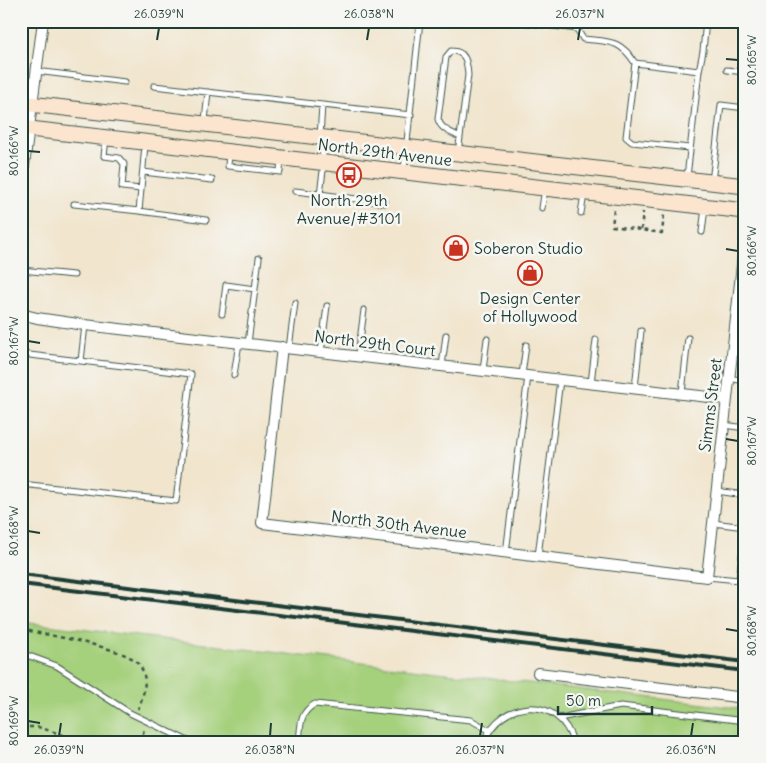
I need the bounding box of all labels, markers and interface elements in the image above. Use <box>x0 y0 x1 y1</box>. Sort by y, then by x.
text: 26.039°N <box>134 6 184 21</box>
text: 26.038°N <box>344 6 394 21</box>
text: 26.037°N <box>556 6 604 21</box>
text: 80.165°W <box>744 35 759 85</box>
text: 80.166°W <box>6 126 21 176</box>
street label: North 29th Avenue <box>317 134 453 170</box>
bus stop icon: North 29th Avenue/#3101 <box>336 162 362 188</box>
place label: North 29th Avenue/#3101 <box>297 190 401 228</box>
text: 80.166°W <box>744 226 759 276</box>
shop icon: Soberon Studio <box>443 235 469 261</box>
place label: Soberon Studio <box>474 238 583 258</box>
shop icon: Design Center of Hollywood <box>517 260 543 286</box>
place label: Design Center of Hollywood <box>479 288 581 326</box>
text: 80.167°W <box>6 316 21 366</box>
street label: North 29th Court <box>313 326 437 360</box>
street label: Simms Street <box>694 356 726 453</box>
text: 80.167°W <box>744 416 759 466</box>
text: 80.168°W <box>6 506 21 556</box>
street label: North 30th Avenue <box>330 506 468 542</box>
text: 80.168°W <box>744 606 759 656</box>
scale bar <box>558 683 652 715</box>
text: 50 m <box>566 691 601 710</box>
text: 80.169°W <box>6 696 21 746</box>
text: 26.039°N <box>34 742 84 757</box>
text: 26.038°N <box>245 742 295 757</box>
text: 26.037°N <box>456 742 504 757</box>
text: 26.036°N <box>666 742 716 757</box>

